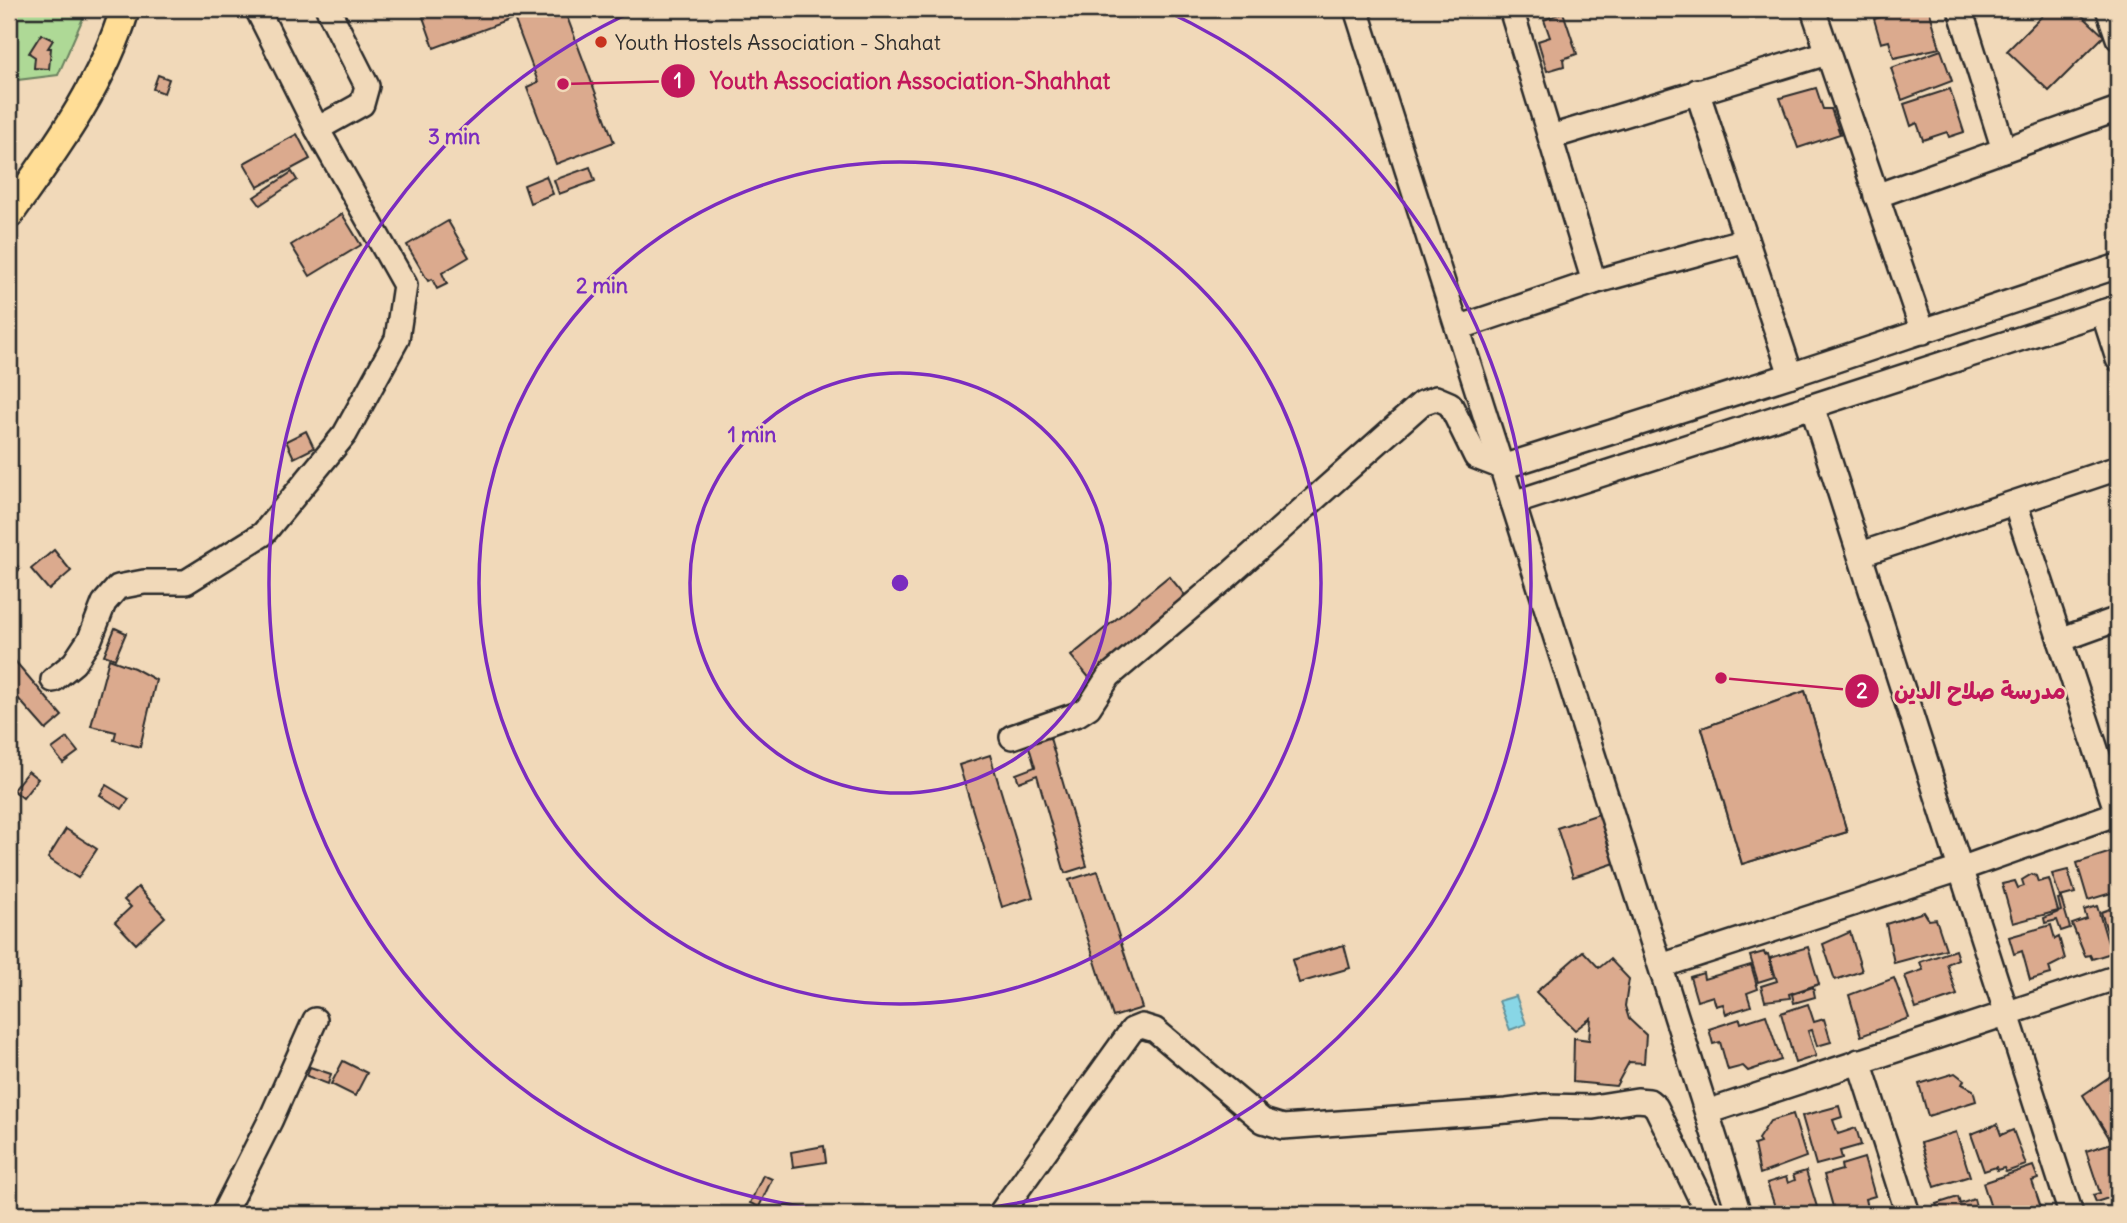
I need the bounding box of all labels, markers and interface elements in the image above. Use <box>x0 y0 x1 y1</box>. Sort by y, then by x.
place label: Youth Hostels Association - Shahat <box>615 29 941 56</box>
marker: Youth Hostels Association - Shahat <box>593 34 609 50</box>
callout: Youth Association Association-Shahhat <box>661 59 1124 103</box>
text: Youth Association Association-Shahhat <box>709 66 1111 95</box>
text: 1 <box>674 67 682 94</box>
text: 3 min <box>428 123 480 150</box>
text: 2 min <box>576 272 628 299</box>
text: 1 min <box>728 421 776 448</box>
centre of rings <box>888 571 912 595</box>
callout: مدرسة صلاح الدين <box>1845 669 2080 713</box>
text: مدرسة صلاح الدين <box>1894 676 2066 706</box>
text: 2 <box>1856 677 1868 704</box>

